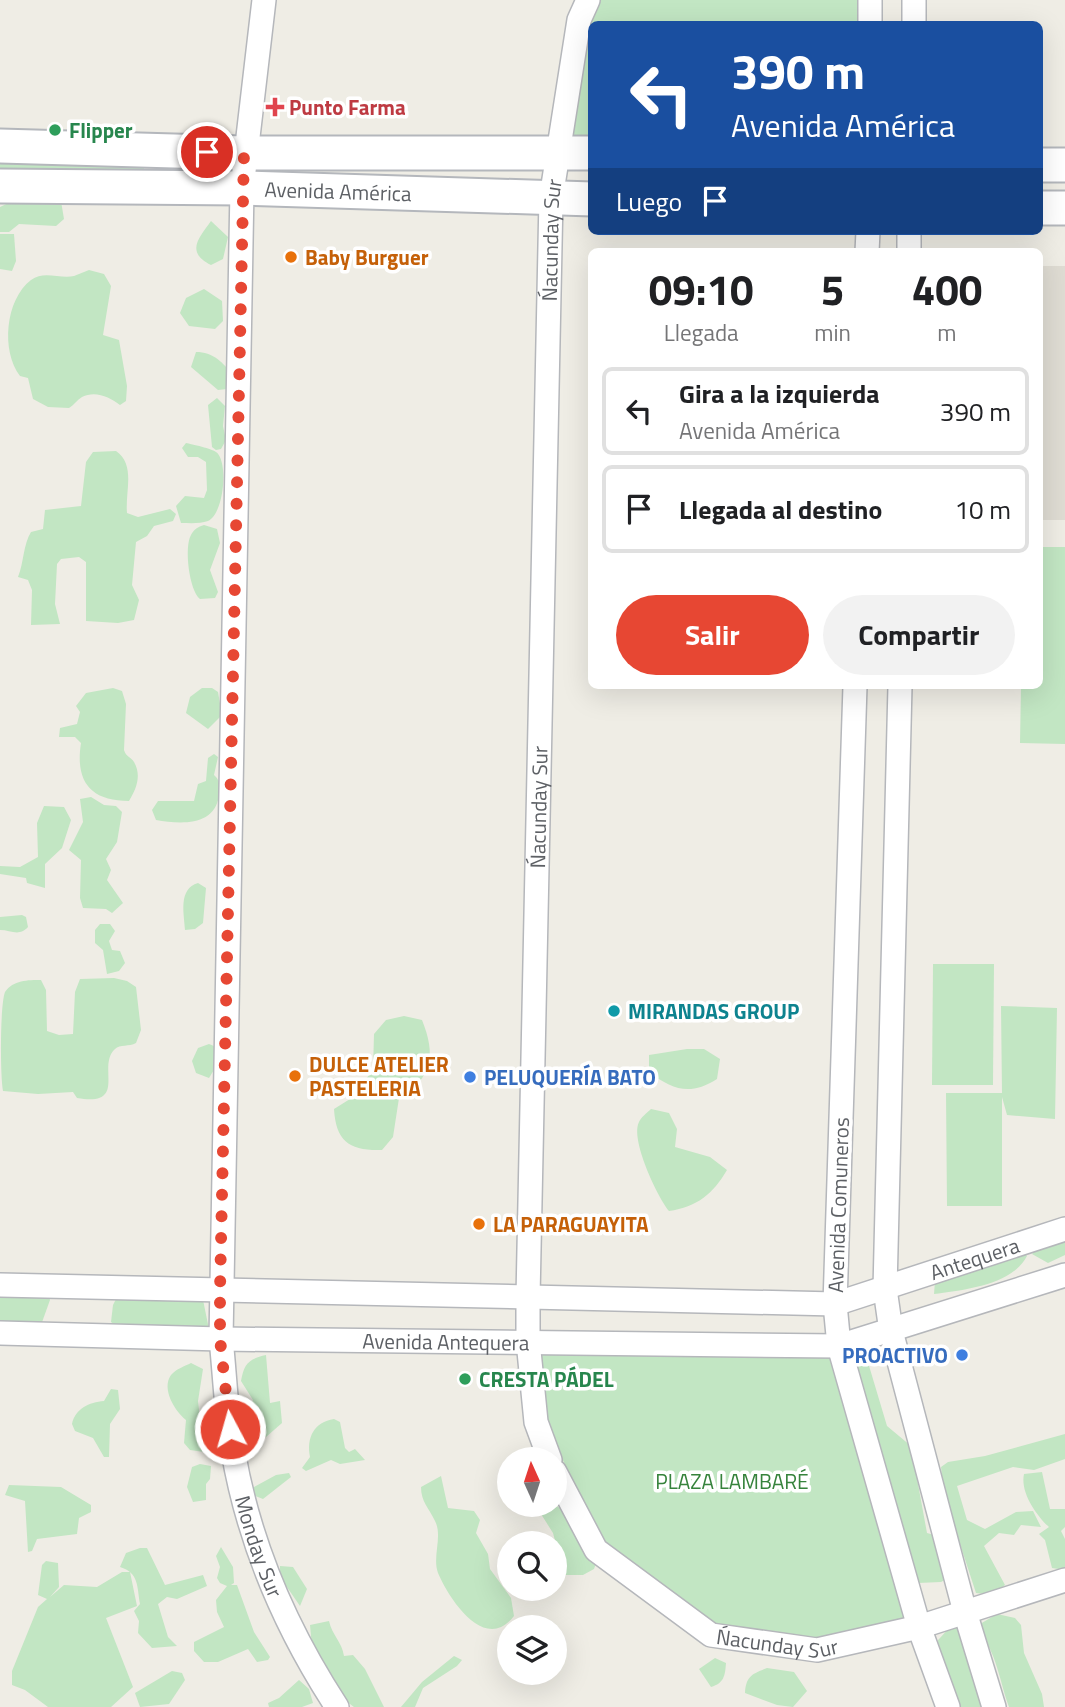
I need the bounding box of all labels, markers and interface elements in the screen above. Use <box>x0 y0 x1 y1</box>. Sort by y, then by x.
text: 390 m <box>731 33 865 108</box>
icon: left <box>616 49 707 140</box>
place label: Punto Farma <box>289 91 406 123</box>
marker: Punto Farma <box>267 99 283 115</box>
text: Avenida América <box>731 101 955 149</box>
place label: Flipper <box>69 114 133 146</box>
marker: Flipper <box>47 122 63 138</box>
pin <box>177 122 237 182</box>
icon: arrive <box>188 133 226 171</box>
street label: Avenida América <box>264 173 412 209</box>
street label: Ńacunday Sur <box>533 177 570 302</box>
text: Luego <box>616 182 682 221</box>
icon: arrive <box>696 182 734 220</box>
place label: Baby Burguer <box>305 241 429 273</box>
marker: Baby Burguer <box>283 249 299 265</box>
text: 09:10 <box>649 257 754 321</box>
text: 5 <box>821 257 844 321</box>
text: 400 <box>912 257 982 321</box>
text: Llegada <box>664 315 739 350</box>
text: min <box>814 315 851 350</box>
text: m <box>937 315 957 350</box>
text: Gira a la izquierda <box>679 374 880 413</box>
icon: left <box>620 392 658 430</box>
text: 390 m <box>940 392 1011 431</box>
text: Avenida América <box>679 413 840 448</box>
icon: arrive <box>620 490 658 528</box>
text: Llegada al destino <box>679 490 882 529</box>
text: 10 m <box>954 490 1011 529</box>
button: Salir <box>616 595 809 675</box>
button: Compartir <box>823 595 1015 675</box>
street label: Ńacunday Sur <box>521 745 556 869</box>
place label: MIRANDAS GROUP <box>628 995 799 1027</box>
marker: MIRANDAS GROUP <box>606 1003 622 1019</box>
place label: DULCE ATELIER PASTELERIA <box>309 1048 449 1104</box>
place label: PELUQUERÍA BATO <box>484 1061 656 1093</box>
marker: DULCE ATELIER PASTELERIA <box>287 1068 303 1084</box>
marker: PELUQUERÍA BATO <box>462 1069 478 1085</box>
street label: Avenida Comuneros <box>819 1117 857 1293</box>
place label: LA PARAGUAYITA <box>493 1208 649 1240</box>
marker: LA PARAGUAYITA <box>471 1216 487 1232</box>
street label: Antequera <box>926 1229 1024 1288</box>
street label: Avenida Antequera <box>362 1325 530 1358</box>
place label: PROACTIVO <box>842 1339 948 1371</box>
marker: PROACTIVO <box>954 1347 970 1363</box>
place label: CRESTA PÁDEL <box>479 1363 614 1395</box>
marker: CRESTA PÁDEL <box>457 1371 473 1387</box>
position arrow <box>193 1392 267 1466</box>
north arrow <box>497 1447 567 1517</box>
map controls <box>497 1447 567 1685</box>
park label: PLAZA LAMBARÉ <box>655 1465 809 1497</box>
street label: Monday Sur <box>227 1492 291 1602</box>
button: search <box>497 1531 567 1601</box>
button: layers <box>497 1615 567 1685</box>
street label: Ńacunday Sur <box>714 1620 841 1666</box>

